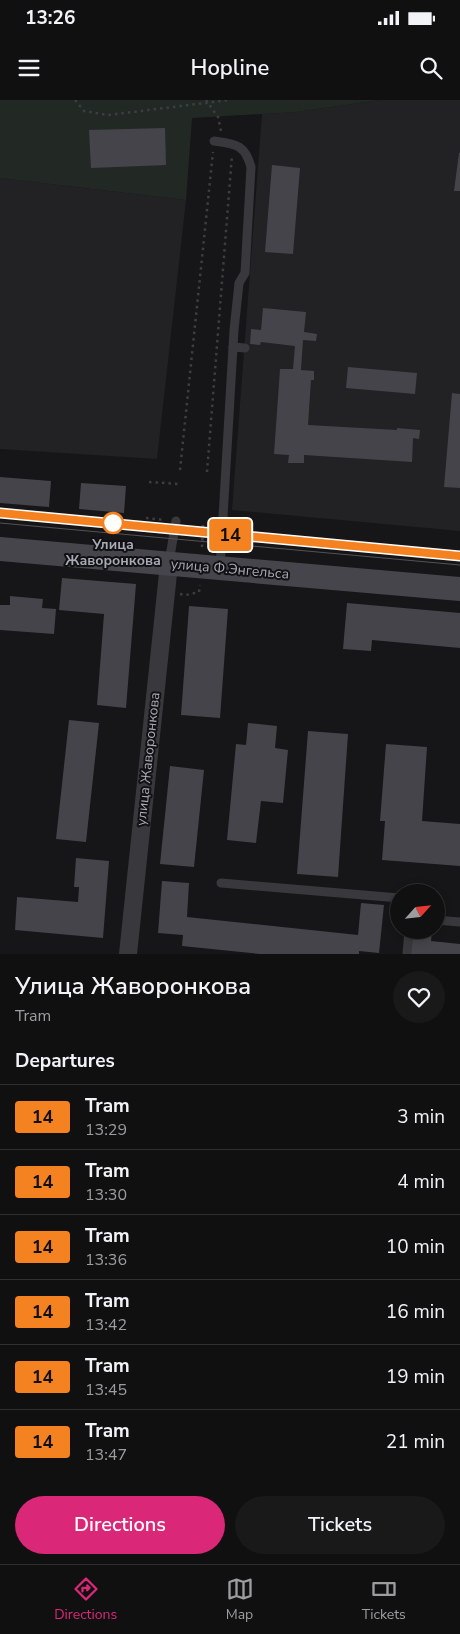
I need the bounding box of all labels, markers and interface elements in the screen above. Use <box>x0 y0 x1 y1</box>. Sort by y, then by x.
text: 13:26 <box>25 5 75 31</box>
text: Hopline <box>191 53 269 83</box>
icon: menu <box>15 54 43 82</box>
icon: search <box>417 54 445 82</box>
marker: Улица Жаворонкова <box>102 512 124 534</box>
line badge: 14 <box>208 519 252 551</box>
text: 14 <box>219 523 241 547</box>
place label: Улица Жаворонкова <box>65 535 161 570</box>
street label: улица Ф.Энгельса <box>170 554 290 584</box>
street label: улица Жаворонкова <box>132 691 164 827</box>
north arrow <box>390 884 445 939</box>
map controls <box>390 884 445 939</box>
text: Улица Жаворонкова <box>15 970 251 1002</box>
button: heart <box>393 971 445 1023</box>
text: Tram <box>15 1005 51 1027</box>
text: Departures <box>15 1048 115 1074</box>
text: Tram <box>85 1093 130 1119</box>
text: 3 min <box>397 1104 445 1130</box>
text: 14 <box>32 1105 53 1129</box>
text: 13:29 <box>85 1119 127 1141</box>
text: Tram <box>85 1158 130 1184</box>
text: 4 min <box>397 1169 445 1195</box>
text: 14 <box>32 1170 53 1194</box>
text: 13:30 <box>85 1184 127 1206</box>
text: Tram <box>85 1223 130 1249</box>
text: 10 min <box>386 1234 445 1260</box>
text: 14 <box>32 1235 53 1259</box>
text: 13:36 <box>85 1249 127 1271</box>
text: Tram <box>85 1288 130 1314</box>
text: 16 min <box>386 1299 445 1325</box>
text: 14 <box>32 1300 53 1324</box>
text: 13:42 <box>85 1314 127 1336</box>
text: Tram <box>85 1353 130 1379</box>
text: 19 min <box>386 1364 445 1390</box>
text: 14 <box>32 1365 53 1389</box>
text: 13:45 <box>85 1379 127 1401</box>
text: Tram <box>85 1418 130 1444</box>
text: 21 min <box>386 1429 445 1455</box>
text: 14 <box>32 1430 53 1454</box>
text: 13:47 <box>85 1444 127 1466</box>
button: Directions <box>15 1496 225 1554</box>
button: Tickets <box>235 1496 445 1554</box>
tab: Directions <box>54 1575 117 1624</box>
tab: Map <box>226 1575 254 1624</box>
tab: Tickets <box>362 1575 406 1624</box>

